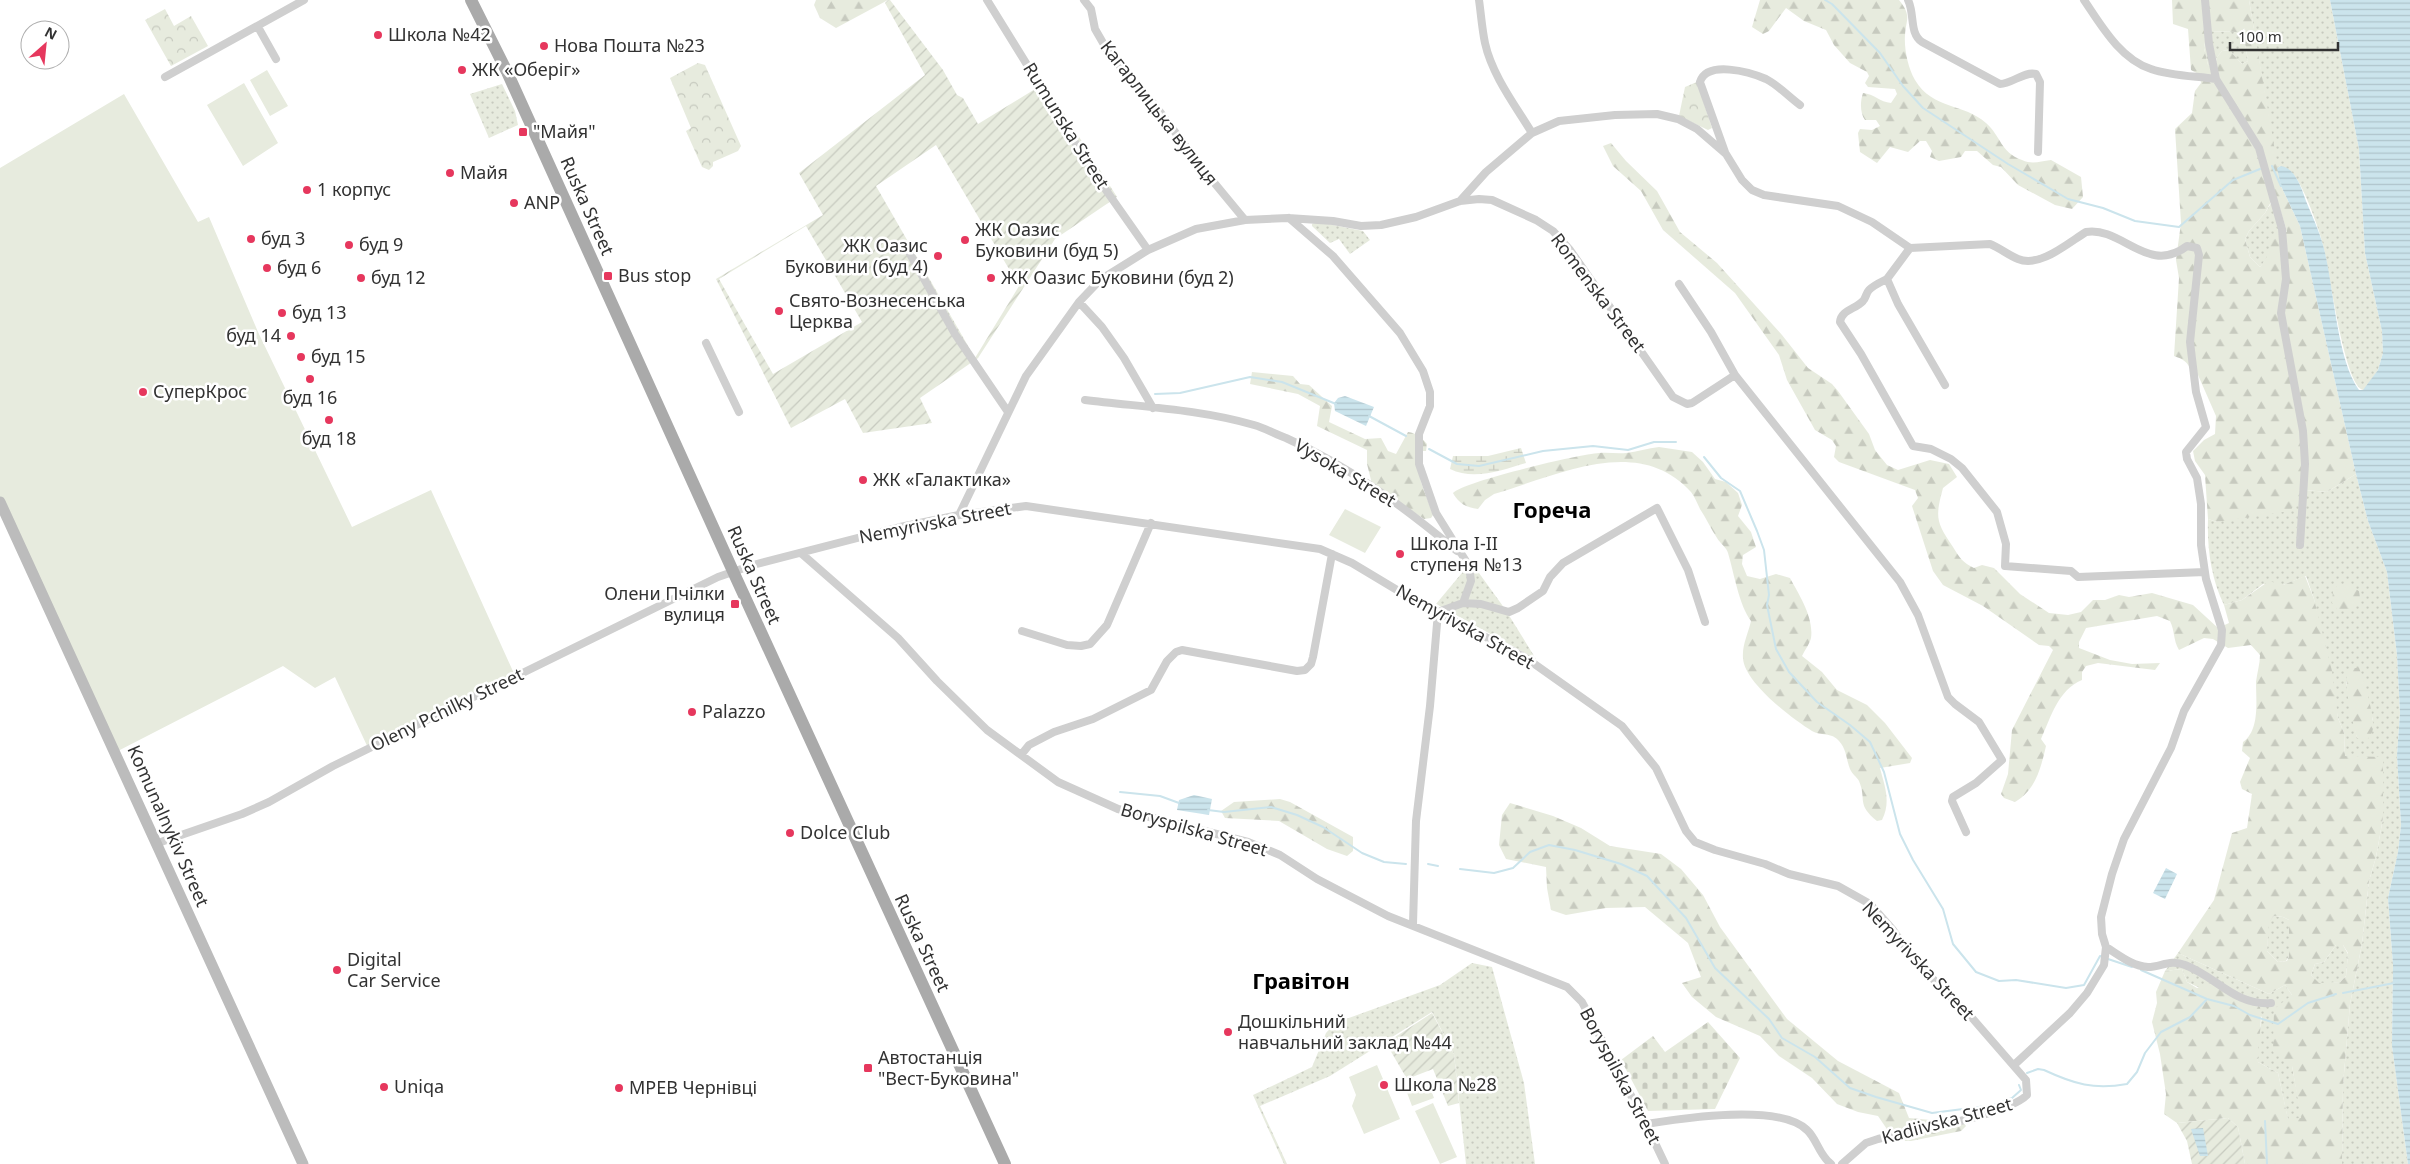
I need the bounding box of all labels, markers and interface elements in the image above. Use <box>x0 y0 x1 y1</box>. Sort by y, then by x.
north arrow <box>20 20 70 70</box>
scale bar <box>2230 20 2338 52</box>
text: N <box>42 22 61 44</box>
place label: Школа №42 <box>388 22 491 46</box>
text: 100 m <box>2238 26 2282 46</box>
marker: Школа №42 <box>372 29 384 41</box>
place label: Нова Пошта №23 <box>554 33 705 57</box>
street label: Кагарлицька вулиця <box>1096 35 1224 190</box>
marker: Нова Пошта №23 <box>538 40 550 52</box>
place label: ЖК «Оберіг» <box>472 57 580 81</box>
street label: Rumunska Street <box>1018 58 1116 194</box>
marker: ЖК «Оберіг» <box>456 64 468 76</box>
place label: "Майя" <box>533 119 596 143</box>
marker: "Майя" <box>517 126 529 138</box>
street label: Ruska Street <box>555 152 621 259</box>
place label: Майя <box>460 160 508 184</box>
marker: Майя <box>444 167 456 179</box>
place label: 1 корпус <box>317 177 391 201</box>
marker: 1 корпус <box>301 184 313 196</box>
place label: ANP <box>524 190 560 214</box>
marker: ANP <box>508 197 520 209</box>
place label: ЖК Оазис Буковини (буд 5) <box>975 217 1118 262</box>
place label: буд 3 <box>261 226 305 250</box>
street label: Romenska Street <box>1546 228 1652 357</box>
place label: буд 9 <box>359 232 403 256</box>
marker: буд 3 <box>245 233 257 245</box>
place label: ЖК Оазис Буковини (буд 4) <box>785 233 928 278</box>
marker: ЖК Оазис Буковини (буд 5) <box>959 234 971 246</box>
marker: буд 9 <box>343 239 355 251</box>
marker: ЖК Оазис Буковини (буд 4) <box>932 250 944 262</box>
place label: буд 6 <box>277 255 321 279</box>
marker: буд 6 <box>261 262 273 274</box>
place label: Bus stop <box>618 263 691 287</box>
place label: буд 12 <box>371 265 426 289</box>
place label: ЖК Оазис Буковини (буд 2) <box>1001 265 1234 289</box>
marker: Bus stop <box>602 270 614 282</box>
marker: буд 12 <box>355 272 367 284</box>
marker: ЖК Оазис Буковини (буд 2) <box>985 272 997 284</box>
place label: Свято-Вознесенська Церква <box>789 288 965 333</box>
place label: буд 13 <box>292 300 347 324</box>
marker: Свято-Вознесенська Церква <box>773 305 785 317</box>
marker: буд 13 <box>276 307 288 319</box>
place label: буд 14 <box>226 323 281 347</box>
marker: буд 14 <box>285 330 297 342</box>
place label: буд 15 <box>311 344 366 368</box>
marker: буд 15 <box>295 351 307 363</box>
marker: буд 16 <box>304 373 316 385</box>
place label: СуперКрос <box>153 379 247 403</box>
place label: буд 16 <box>283 385 337 409</box>
marker: СуперКрос <box>137 386 149 398</box>
marker: буд 18 <box>323 414 335 426</box>
place label: буд 18 <box>302 426 356 450</box>
street label: Vysoka Street <box>1290 432 1401 512</box>
place label: ЖК «Галактика» <box>873 467 1011 491</box>
marker: ЖК «Галактика» <box>857 474 869 486</box>
district label: Гореча <box>1513 494 1591 524</box>
street label: Nemyrivska Street <box>857 495 1013 549</box>
street label: Ruska Street <box>722 521 788 628</box>
place label: Школа I-II ступеня №13 <box>1410 531 1522 576</box>
marker: Школа I-II ступеня №13 <box>1394 548 1406 560</box>
street label: Nemyrivska Street <box>1392 578 1539 674</box>
place label: Олени Пчілки вулиця <box>604 581 725 626</box>
marker: Олени Пчілки вулиця <box>729 598 741 610</box>
street label: Oleny Pchilky Street <box>366 661 528 757</box>
place label: Palazzo <box>702 699 766 723</box>
marker: Palazzo <box>686 706 698 718</box>
street label: Komunalnykiv Street <box>122 741 216 911</box>
street label: Boryspilska Street <box>1118 797 1271 862</box>
place label: Dolce Club <box>800 820 890 844</box>
marker: Dolce Club <box>784 827 796 839</box>
street label: Ruska Street <box>890 890 956 996</box>
street label: Nemyrivska Street <box>1857 896 1980 1025</box>
place label: Digital Car Service <box>347 947 441 992</box>
marker: Digital Car Service <box>331 964 343 976</box>
district label: Гравітон <box>1252 965 1350 995</box>
street label: Boryspilska Street <box>1575 1003 1667 1148</box>
place label: Дошкільний навчальний заклад №44 <box>1238 1009 1452 1054</box>
marker: Дошкільний навчальний заклад №44 <box>1222 1026 1234 1038</box>
place label: Автостанція "Вест-Буковина" <box>878 1045 1019 1090</box>
marker: Автостанція "Вест-Буковина" <box>862 1062 874 1074</box>
place label: Школа №28 <box>1394 1072 1497 1096</box>
place label: Uniqa <box>394 1074 444 1098</box>
place label: МРЕВ Чернівці <box>629 1075 757 1099</box>
marker: Школа №28 <box>1378 1079 1390 1091</box>
marker: Uniqa <box>378 1081 390 1093</box>
marker: МРЕВ Чернівці <box>613 1082 625 1094</box>
street label: Kadiivska Street <box>1879 1091 2015 1149</box>

